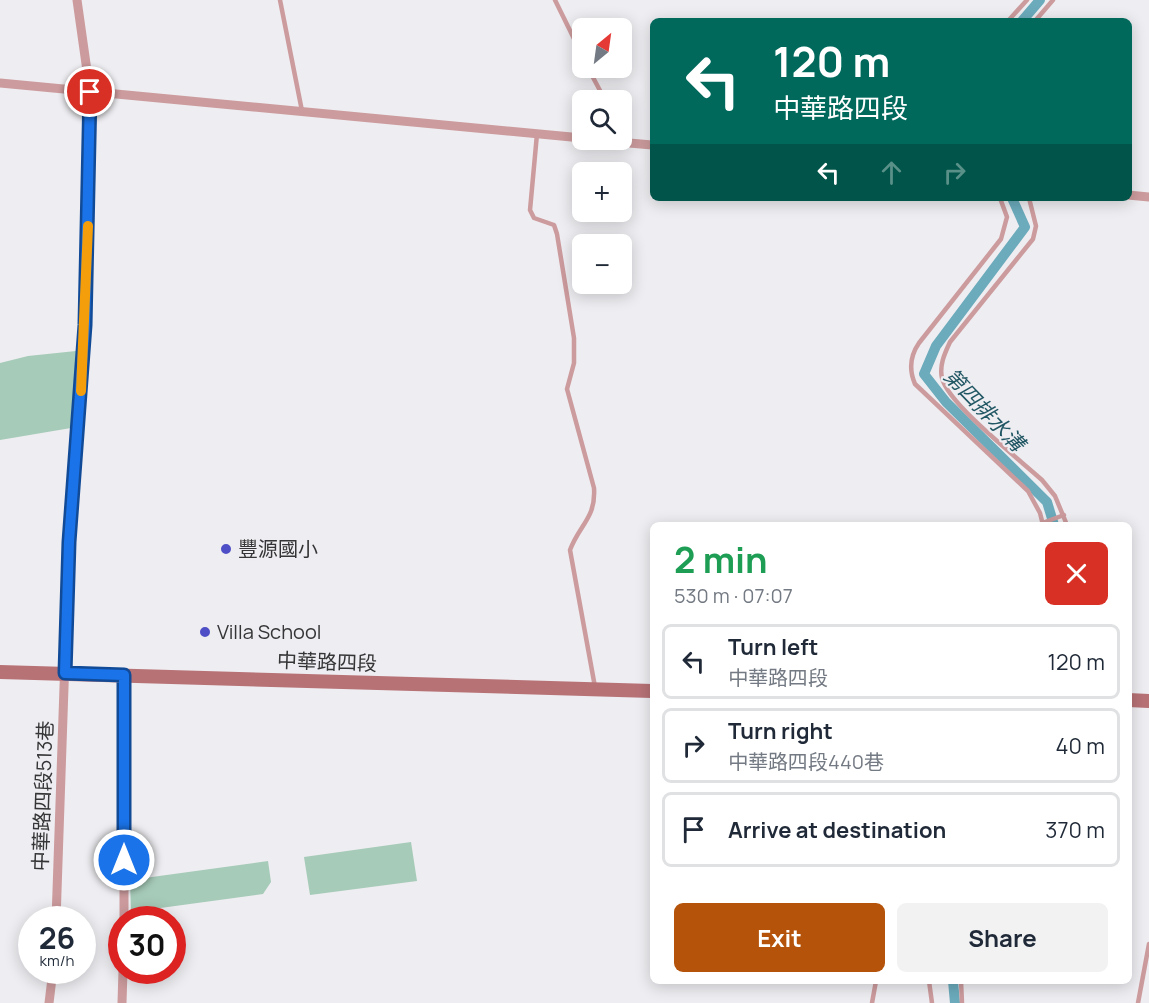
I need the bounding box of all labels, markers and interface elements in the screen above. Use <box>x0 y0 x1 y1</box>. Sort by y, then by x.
north arrow <box>572 18 632 78</box>
map controls <box>572 18 632 294</box>
text: 120 m <box>773 32 890 90</box>
icon: left <box>674 42 752 120</box>
pin <box>64 66 115 117</box>
icon: arrive <box>73 75 106 108</box>
text: 中華路四段 <box>773 89 908 126</box>
button: search <box>572 90 632 150</box>
icon: left <box>812 156 845 189</box>
icon: ahead <box>875 156 908 189</box>
icon: right <box>938 156 971 189</box>
button: + <box>572 162 632 222</box>
button: − <box>572 234 632 294</box>
water label: 第四排水溝 <box>938 362 1033 459</box>
place label: 豐源國小 <box>238 535 318 562</box>
text: 2 min <box>674 535 768 584</box>
marker: 豐源國小 <box>219 542 233 556</box>
button: close <box>1045 542 1108 605</box>
text: 530 m · 07:07 <box>674 582 793 609</box>
place label: Villa School <box>217 618 321 645</box>
marker: Villa School <box>198 625 212 639</box>
text: Turn left <box>728 632 818 662</box>
icon: left <box>677 645 710 678</box>
street label: 中華路四段 <box>277 646 377 677</box>
text: 120 m <box>1047 647 1105 677</box>
text: 中華路四段 <box>728 664 828 691</box>
text: Turn right <box>728 716 833 746</box>
street label: 中華路四段513巷 <box>26 720 59 872</box>
icon: right <box>677 729 710 762</box>
text: 40 m <box>1056 731 1105 761</box>
text: 中華路四段440巷 <box>728 748 884 775</box>
icon: arrive <box>677 813 710 846</box>
text: Arrive at destination <box>728 815 946 845</box>
text: 370 m <box>1045 815 1105 845</box>
position arrow <box>92 828 156 892</box>
button: Exit <box>674 903 885 972</box>
button: Share <box>897 903 1108 972</box>
speed limit sign: 30 <box>108 906 186 984</box>
text: 26 <box>39 917 75 958</box>
text: km/h <box>40 950 74 971</box>

